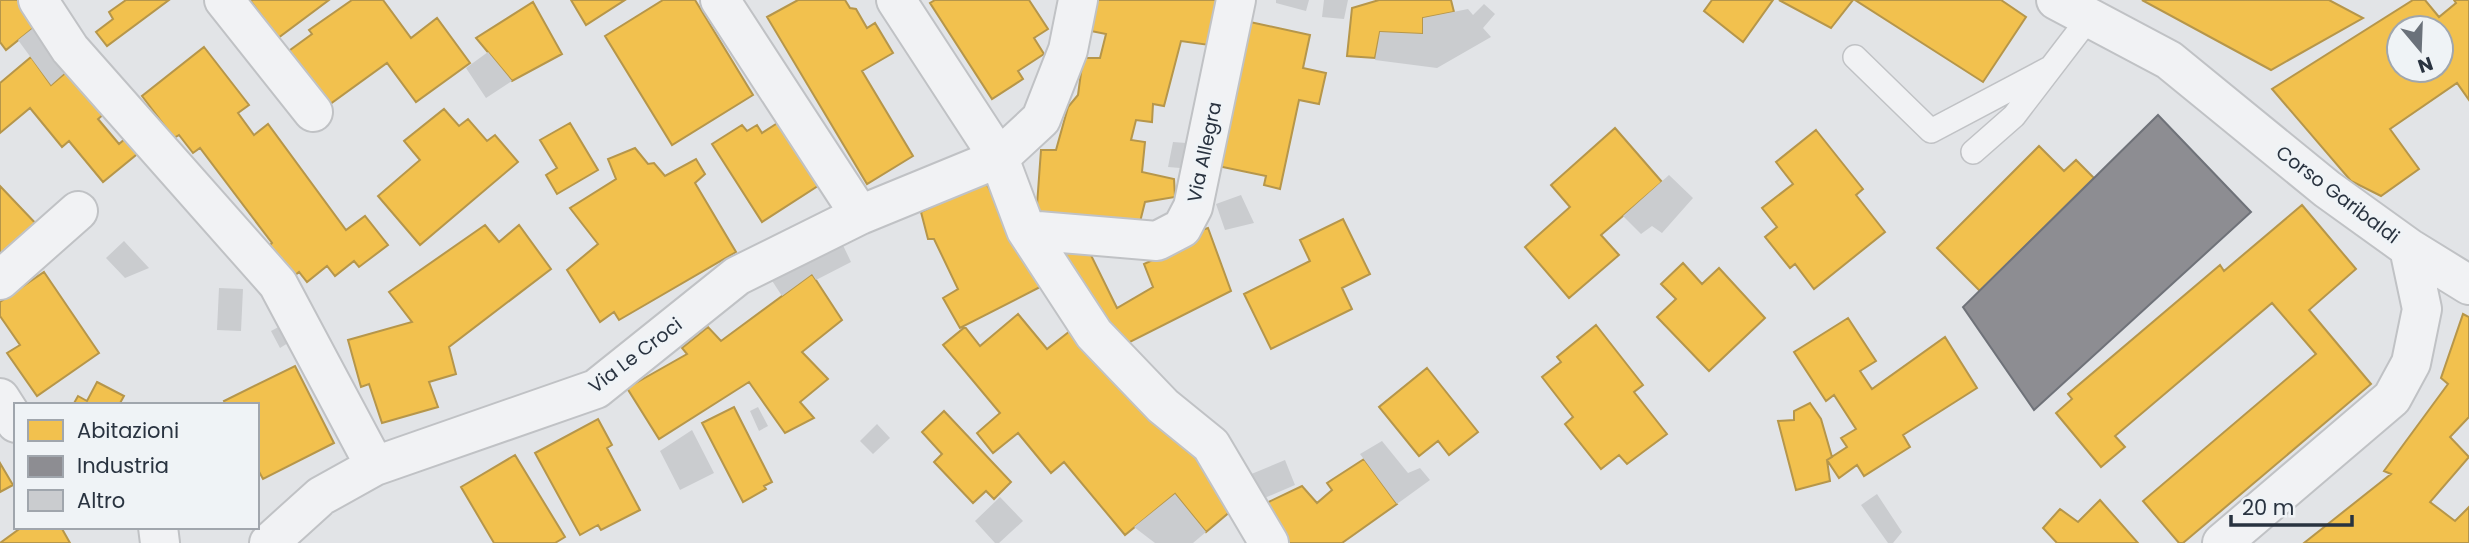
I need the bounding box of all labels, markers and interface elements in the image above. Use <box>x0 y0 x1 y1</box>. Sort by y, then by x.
north arrow <box>2385 14 2455 84</box>
text: N <box>2414 50 2437 80</box>
street label: Via Allegra <box>1181 99 1228 205</box>
street label: Corso Garibaldi <box>2270 139 2405 250</box>
street label: Via Le Croci <box>583 311 688 399</box>
legend <box>14 403 259 529</box>
text: Abitazioni <box>77 416 179 445</box>
text: Industria <box>77 451 169 480</box>
scale bar <box>2231 484 2352 528</box>
text: Altro <box>77 486 125 515</box>
text: 20 m <box>2242 493 2295 522</box>

